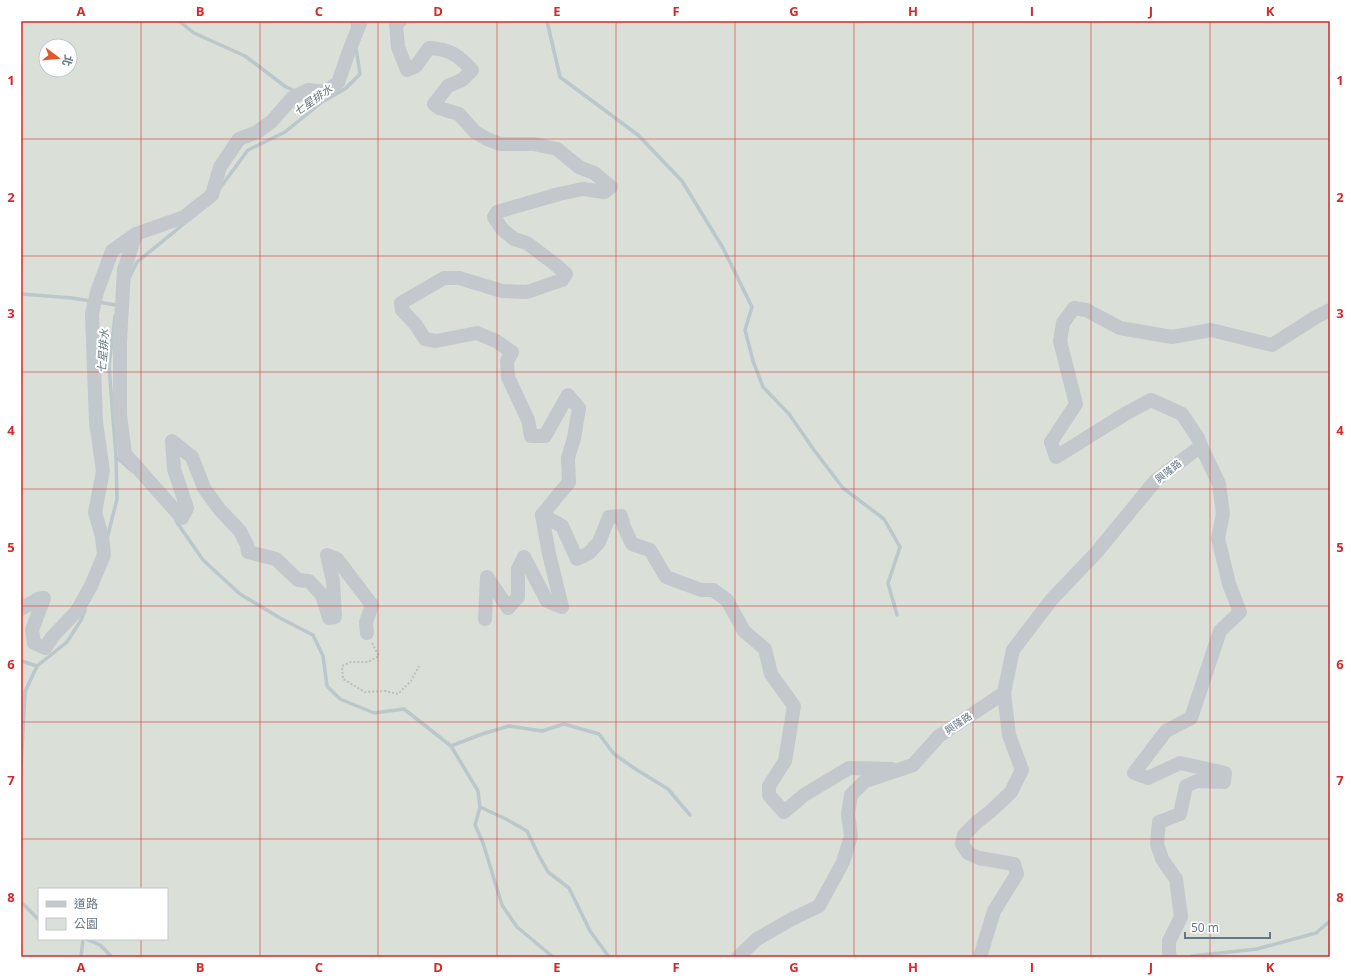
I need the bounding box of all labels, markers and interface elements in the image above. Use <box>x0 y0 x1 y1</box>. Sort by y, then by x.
text: A <box>77 2 86 20</box>
text: B <box>196 2 205 20</box>
text: C <box>315 2 323 20</box>
text: D <box>433 2 443 20</box>
text: E <box>553 2 561 20</box>
text: F <box>672 2 680 20</box>
text: G <box>789 2 799 20</box>
text: H <box>908 2 918 20</box>
text: I <box>1030 2 1034 20</box>
text: J <box>1148 2 1153 20</box>
text: K <box>1266 2 1275 20</box>
north arrow <box>38 38 78 78</box>
text: 北 <box>59 54 77 68</box>
text: 1 <box>7 71 15 89</box>
text: 1 <box>1336 71 1344 89</box>
water label: 七星排水 <box>290 80 336 118</box>
text: 2 <box>7 188 15 206</box>
text: 2 <box>1336 188 1344 206</box>
text: 3 <box>7 304 15 322</box>
text: 3 <box>1336 304 1344 322</box>
water label: 七星排水 <box>93 327 112 373</box>
text: 4 <box>7 421 15 439</box>
text: 4 <box>1336 421 1344 439</box>
street label: 興隆路 <box>1152 456 1184 486</box>
text: 5 <box>7 538 15 556</box>
text: 5 <box>1336 538 1344 556</box>
text: 6 <box>7 655 15 673</box>
text: 6 <box>1336 655 1344 673</box>
street label: 興隆路 <box>942 709 974 737</box>
text: 7 <box>7 771 15 789</box>
text: 7 <box>1336 771 1344 789</box>
text: 8 <box>7 888 15 906</box>
legend <box>38 888 168 940</box>
text: 8 <box>1336 888 1344 906</box>
text: 道路 <box>74 895 98 912</box>
scale bar <box>1185 914 1270 940</box>
text: 公園 <box>74 915 98 932</box>
text: 50 m <box>1191 919 1219 936</box>
text: A <box>77 958 86 976</box>
text: B <box>196 958 205 976</box>
text: C <box>315 958 323 976</box>
text: D <box>433 958 443 976</box>
text: E <box>553 958 561 976</box>
text: F <box>672 958 680 976</box>
text: G <box>789 958 799 976</box>
text: H <box>908 958 918 976</box>
text: I <box>1030 958 1034 976</box>
text: J <box>1148 958 1153 976</box>
text: K <box>1266 958 1275 976</box>

